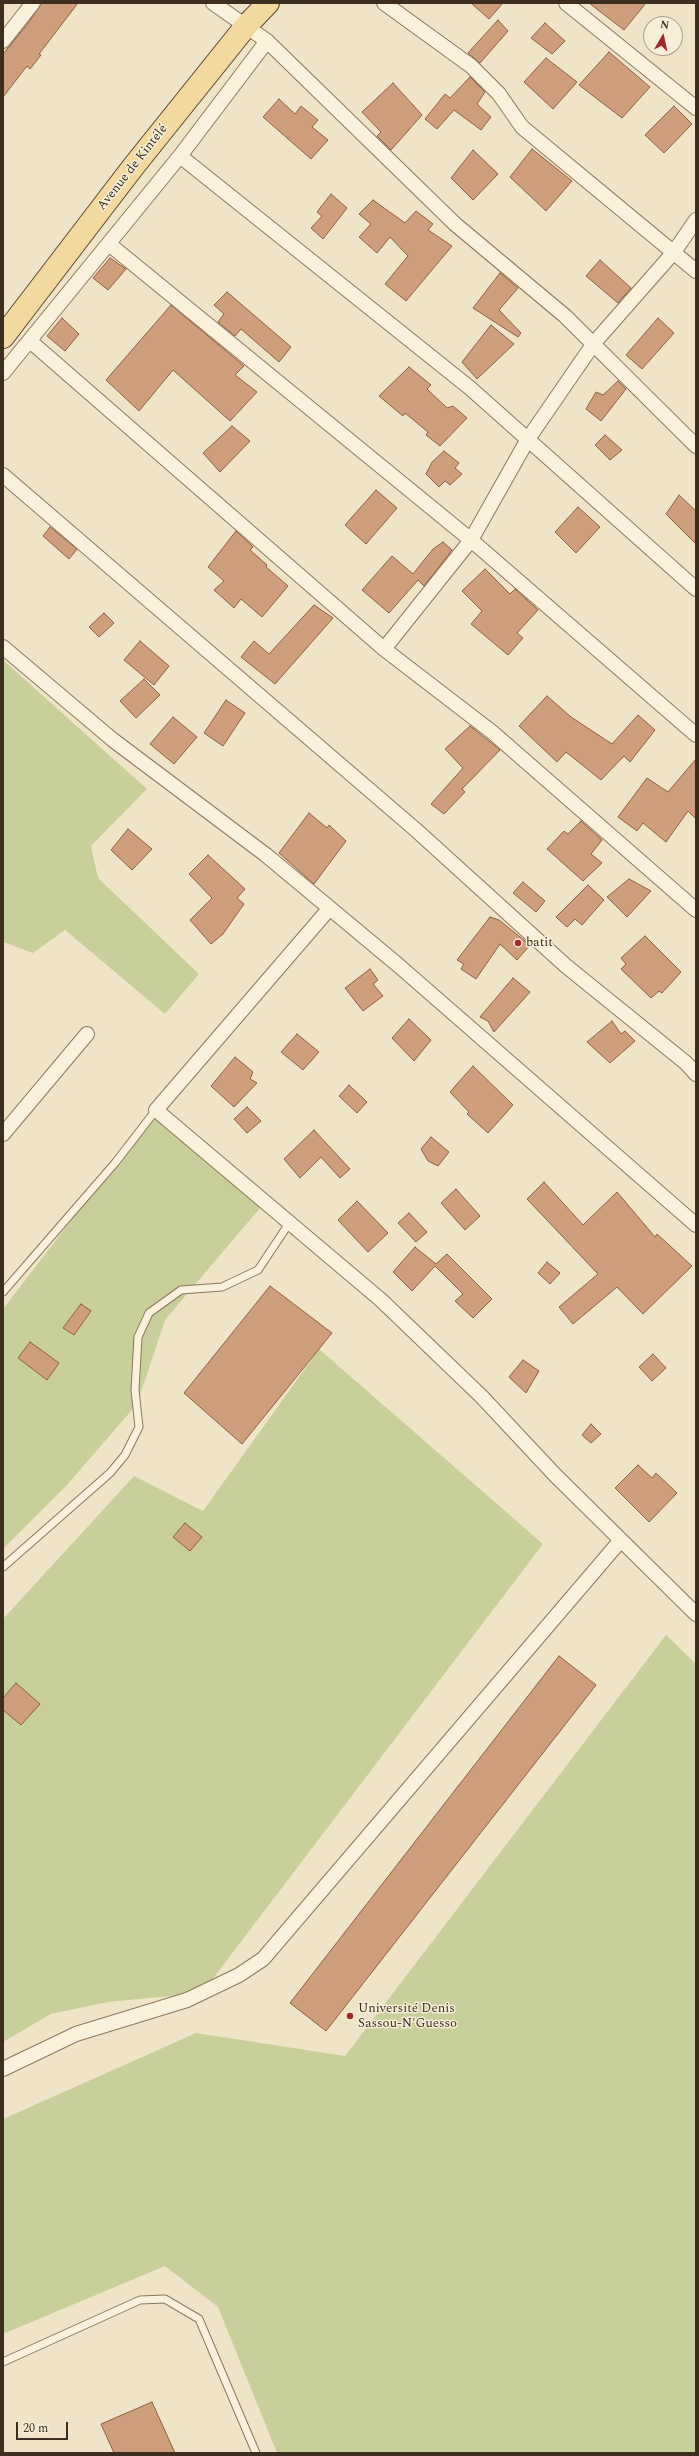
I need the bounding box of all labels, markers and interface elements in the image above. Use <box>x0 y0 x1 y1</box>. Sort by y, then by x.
north arrow <box>643 16 683 56</box>
text: N <box>659 16 671 34</box>
street label: Avenue de Kintélé <box>95 122 171 214</box>
place label: batit <box>526 935 553 951</box>
marker: batit <box>513 938 523 948</box>
place label: Université Denis Sassou-N'Guesso <box>358 2001 457 2032</box>
marker: Université Denis Sassou-N'Guesso <box>345 2011 355 2021</box>
scale bar <box>18 2414 70 2440</box>
text: 20 m <box>23 2419 48 2438</box>

